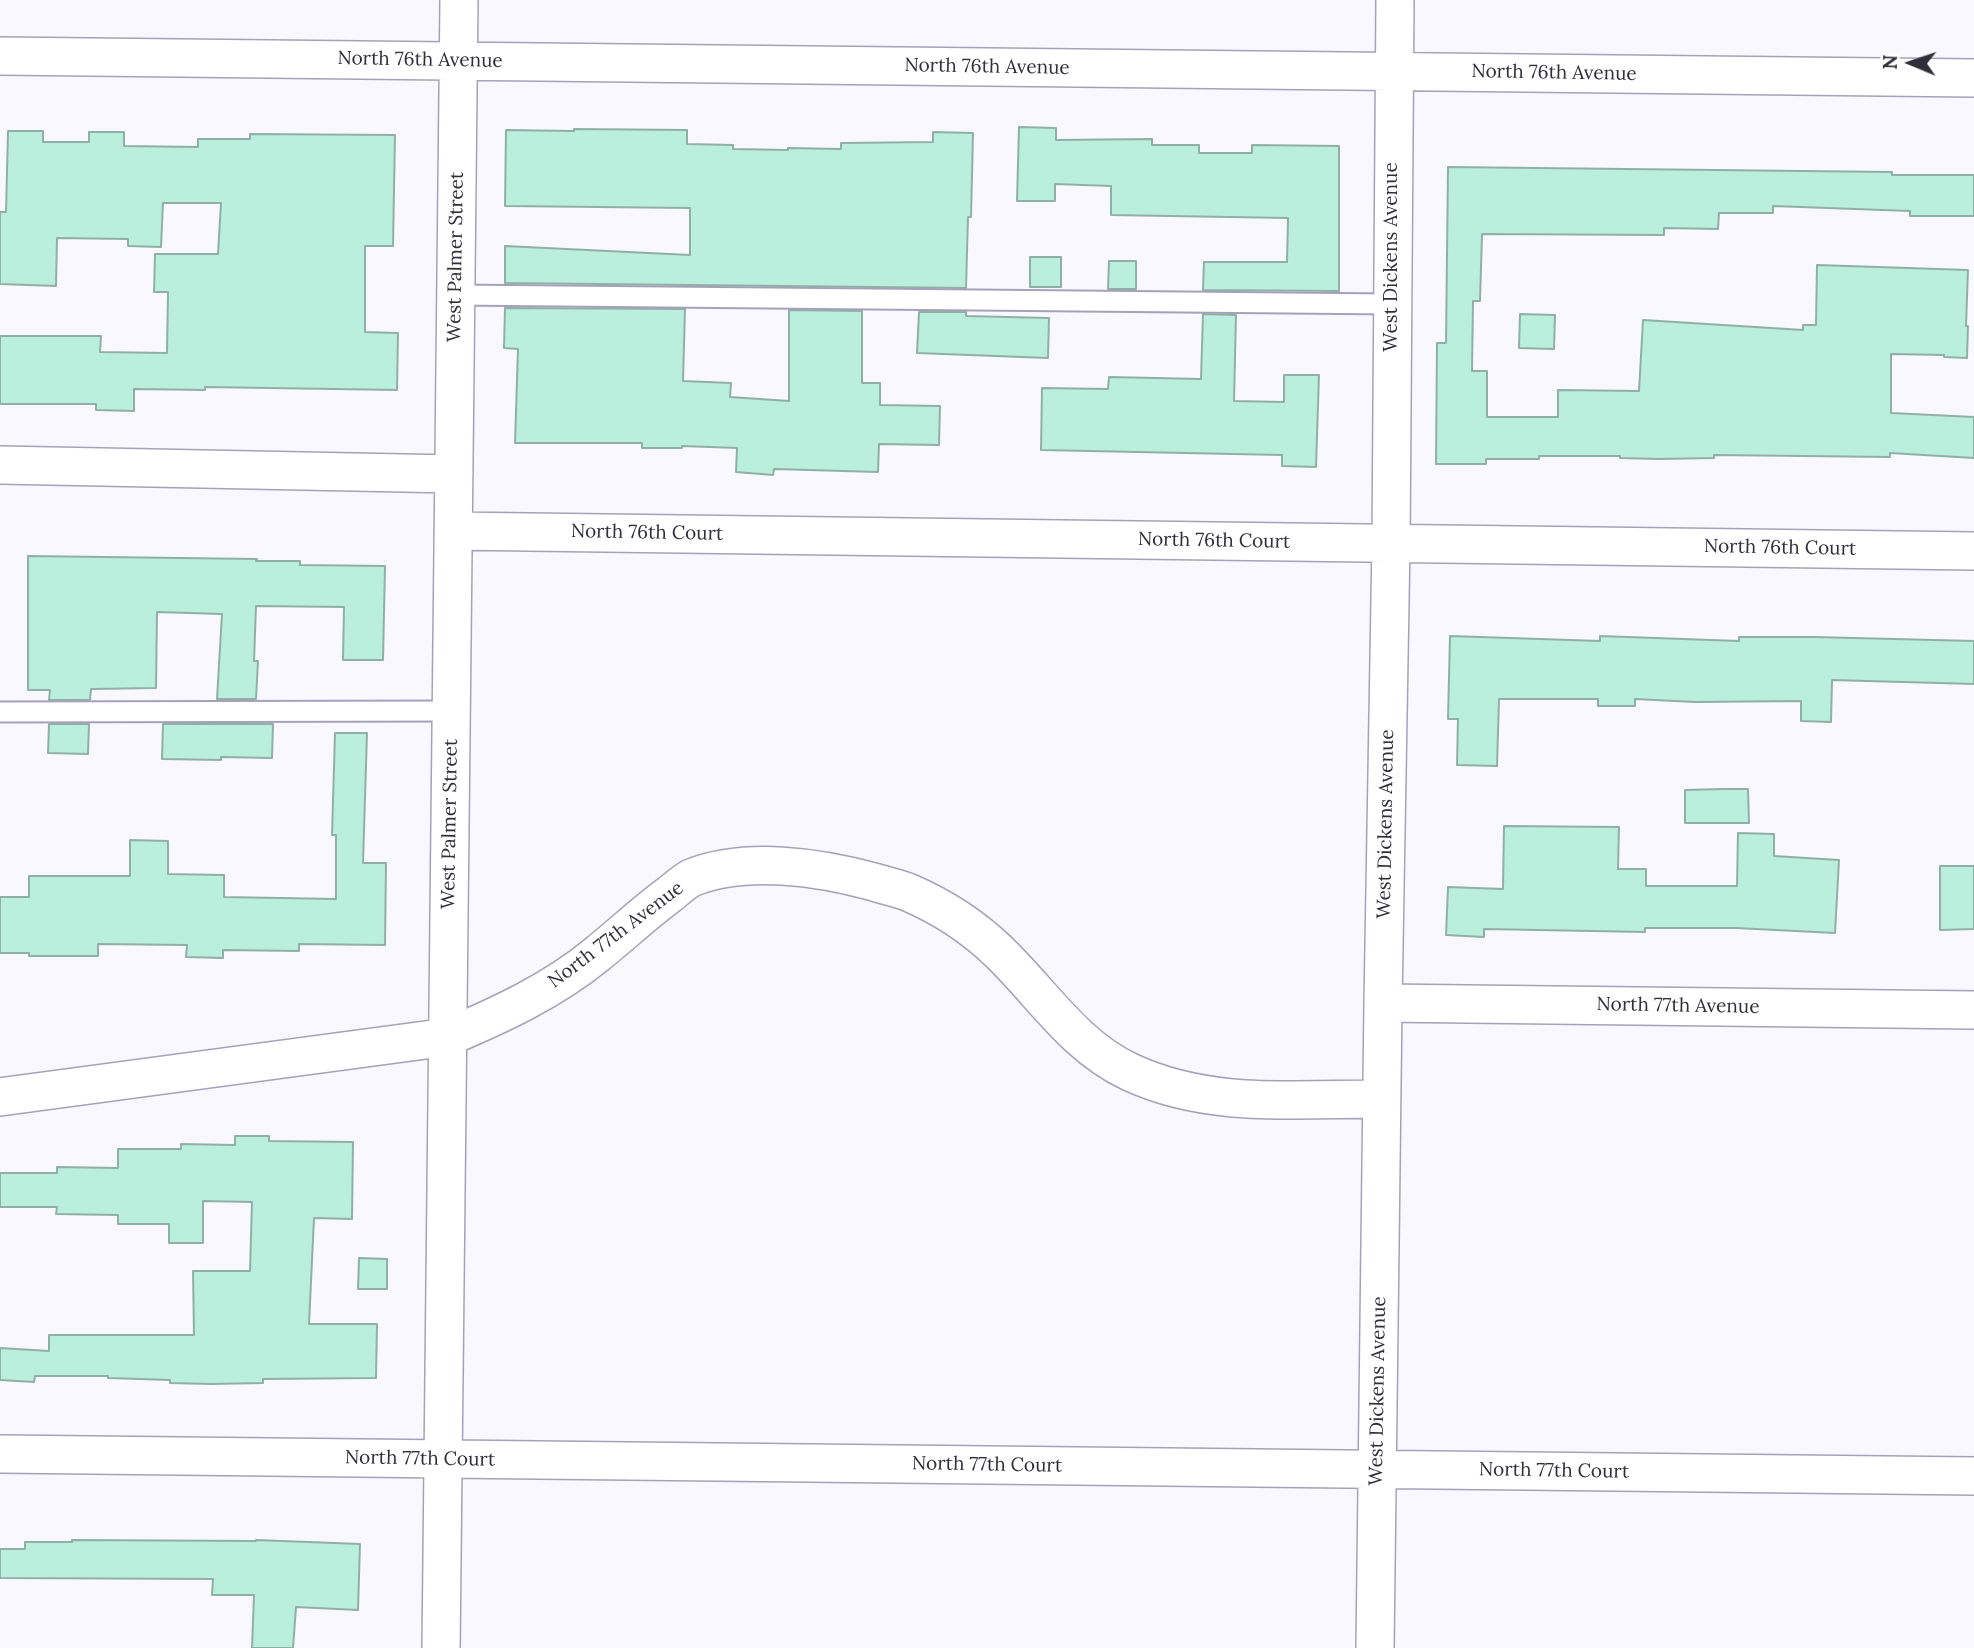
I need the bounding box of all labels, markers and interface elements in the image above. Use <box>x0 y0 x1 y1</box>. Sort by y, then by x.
north arrow <box>1876 28 1946 98</box>
street label: North 76th Avenue <box>337 47 503 73</box>
street label: North 76th Avenue <box>904 54 1070 80</box>
text: N <box>1878 55 1902 70</box>
street label: North 76th Avenue <box>1471 60 1637 86</box>
street label: West Dickens Avenue <box>1381 162 1403 352</box>
street label: West Palmer Street <box>443 172 469 342</box>
street label: North 76th Court <box>571 520 723 546</box>
street label: North 76th Court <box>1138 528 1290 554</box>
street label: North 76th Court <box>1704 535 1856 561</box>
street label: West Dickens Avenue <box>1373 729 1399 919</box>
street label: West Palmer Street <box>437 739 463 909</box>
street label: North 77th Avenue <box>544 877 688 993</box>
street label: North 77th Avenue <box>1596 993 1760 1019</box>
street label: West Dickens Avenue <box>1365 1296 1391 1486</box>
street label: North 77th Court <box>345 1446 495 1472</box>
street label: North 77th Court <box>912 1452 1062 1478</box>
street label: North 77th Court <box>1479 1458 1629 1484</box>

